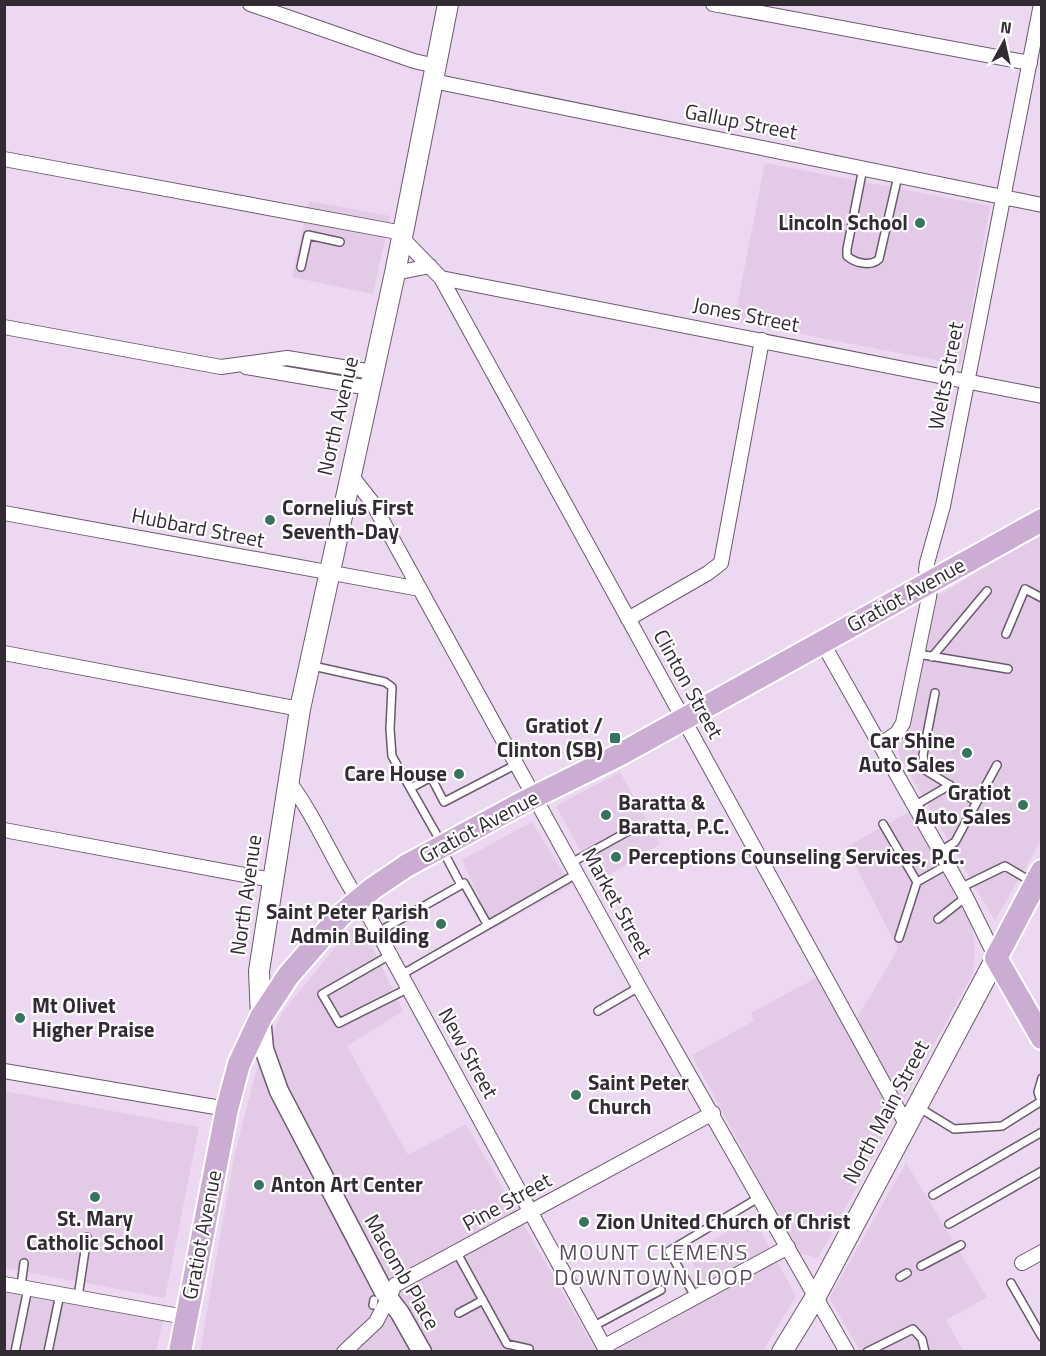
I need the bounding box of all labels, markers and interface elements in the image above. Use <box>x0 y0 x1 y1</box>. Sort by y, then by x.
north arrow <box>974 12 1034 72</box>
text: N <box>999 14 1013 40</box>
street label: Gallup Street <box>682 94 801 148</box>
place label: Lincoln School <box>778 206 908 238</box>
marker: Lincoln School <box>913 216 927 230</box>
street label: Jones Street <box>690 288 803 340</box>
street label: Welts Street <box>919 318 971 433</box>
street label: North Avenue <box>308 353 366 479</box>
place label: Cornelius First Seventh-Day <box>282 491 414 547</box>
street label: Hubbard Street <box>129 498 268 556</box>
marker: Cornelius First Seventh-Day <box>263 513 277 527</box>
street label: Gratiot Avenue <box>840 548 971 640</box>
street label: Clinton Street <box>646 623 732 745</box>
place label: Gratiot / Clinton (SB) <box>497 709 603 765</box>
place label: Car Shine Auto Sales <box>859 724 955 780</box>
marker: Gratiot / Clinton (SB) <box>608 731 622 745</box>
marker: Car Shine Auto Sales <box>960 746 974 760</box>
place label: Care House <box>344 757 447 789</box>
marker: Care House <box>452 767 466 781</box>
place label: Gratiot Auto Sales <box>915 776 1011 832</box>
street label: Gratiot Avenue <box>413 781 544 871</box>
place label: Baratta & Baratta, P.C. <box>618 786 729 842</box>
marker: Gratiot Auto Sales <box>1016 798 1030 812</box>
marker: Baratta & Baratta, P.C. <box>599 808 613 822</box>
street label: North Avenue <box>221 833 269 957</box>
place label: Perceptions Counseling Services, P.C. <box>628 840 965 872</box>
street label: Market Street <box>574 841 662 964</box>
marker: Perceptions Counseling Services, P.C. <box>609 850 623 864</box>
place label: Saint Peter Parish Admin Building <box>266 895 429 951</box>
marker: Saint Peter Parish Admin Building <box>434 917 448 931</box>
place label: Mt Olivet Higher Praise <box>32 989 155 1045</box>
street label: New Street <box>431 1001 507 1104</box>
marker: Mt Olivet Higher Praise <box>13 1011 27 1025</box>
street label: North Main Street <box>834 1033 937 1189</box>
place label: Saint Peter Church <box>588 1066 689 1122</box>
marker: Saint Peter Church <box>569 1088 583 1102</box>
street label: Pine Street <box>456 1163 558 1239</box>
street label: Gratiot Avenue <box>173 1167 229 1302</box>
place label: Anton Art Center <box>271 1168 423 1200</box>
marker: Anton Art Center <box>252 1178 266 1192</box>
marker: St. Mary Catholic School <box>88 1190 102 1204</box>
place label: St. Mary Catholic School <box>26 1202 164 1258</box>
place label: Zion United Church of Christ <box>596 1205 851 1237</box>
street label: Macomb Place <box>357 1208 449 1335</box>
marker: Zion United Church of Christ <box>577 1215 591 1229</box>
district label: MOUNT CLEMENS DOWNTOWN LOOP <box>554 1235 754 1294</box>

